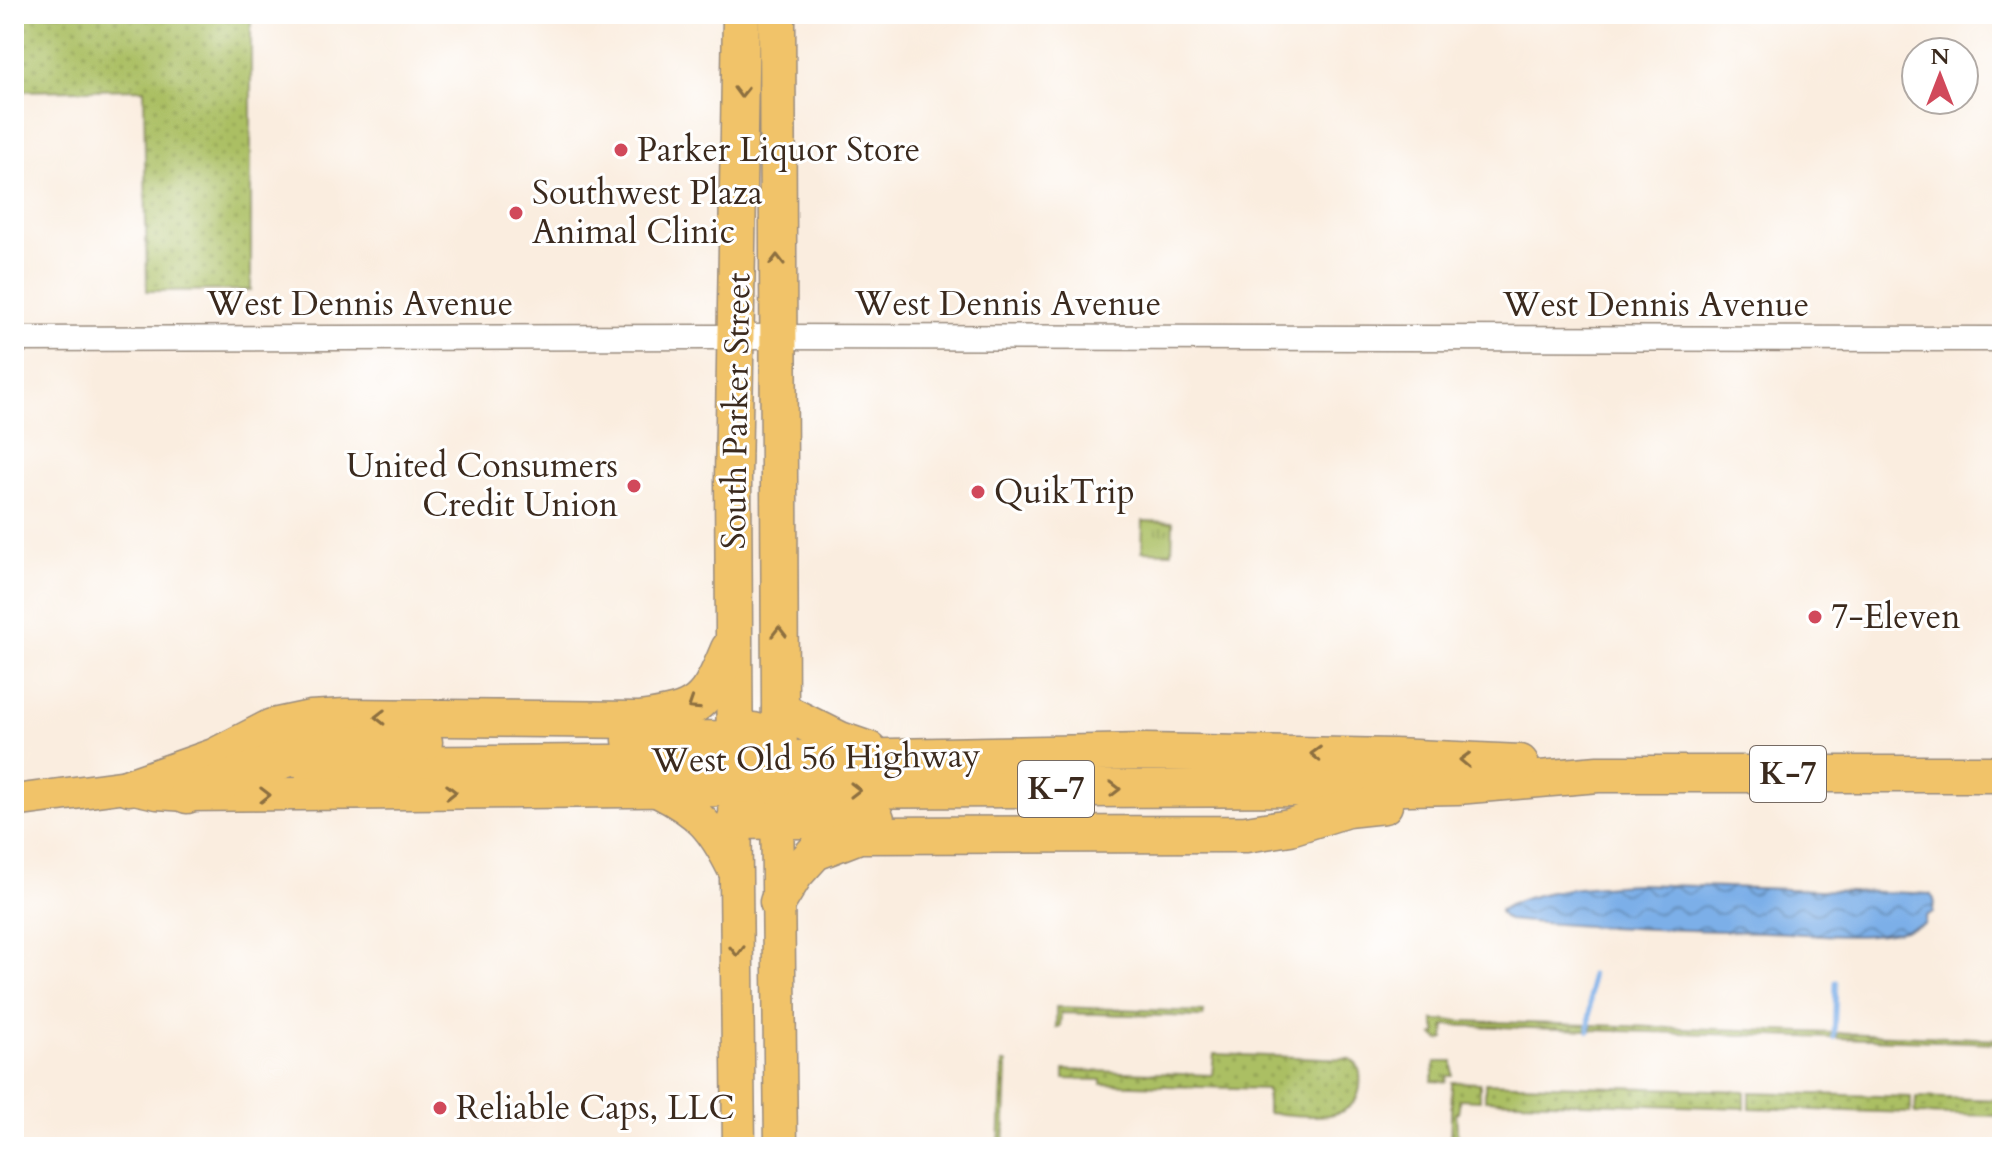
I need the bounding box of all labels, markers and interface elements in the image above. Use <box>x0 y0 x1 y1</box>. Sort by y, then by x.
north arrow <box>1900 36 1980 116</box>
text: N <box>1930 42 1950 72</box>
one-way arrow <box>732 86 750 99</box>
place label: Parker Liquor Store <box>637 127 920 173</box>
marker: Parker Liquor Store <box>612 141 630 159</box>
place label: Southwest Plaza Animal Clinic <box>532 170 763 255</box>
marker: Southwest Plaza Animal Clinic <box>507 204 525 222</box>
one-way arrow <box>768 253 786 266</box>
street label: South Parker Street <box>711 272 761 550</box>
street label: West Dennis Avenue <box>206 281 513 327</box>
street label: West Dennis Avenue <box>854 281 1161 327</box>
street label: West Dennis Avenue <box>1502 282 1809 328</box>
place label: United Consumers Credit Union <box>346 443 618 528</box>
place label: QuikTrip <box>994 469 1135 515</box>
marker: United Consumers Credit Union <box>625 477 643 495</box>
marker: QuikTrip <box>969 483 987 501</box>
place label: 7-Eleven <box>1831 594 1961 640</box>
marker: 7-Eleven <box>1806 608 1824 626</box>
one-way arrow <box>770 625 788 638</box>
one-way arrow <box>688 695 702 710</box>
one-way arrow <box>373 709 386 726</box>
street label: West Old 56 Highway <box>650 732 981 784</box>
one-way arrow <box>1309 746 1322 763</box>
road number: K-7 <box>1750 746 1826 802</box>
one-way arrow <box>1458 751 1471 768</box>
road number: K-7 <box>1018 761 1094 817</box>
one-way arrow <box>1109 780 1122 798</box>
one-way arrow <box>849 781 862 799</box>
one-way arrow <box>445 783 458 801</box>
one-way arrow <box>259 786 272 804</box>
one-way arrow <box>728 945 746 958</box>
place label: Reliable Caps, LLC <box>456 1085 734 1131</box>
marker: Reliable Caps, LLC <box>431 1099 449 1117</box>

